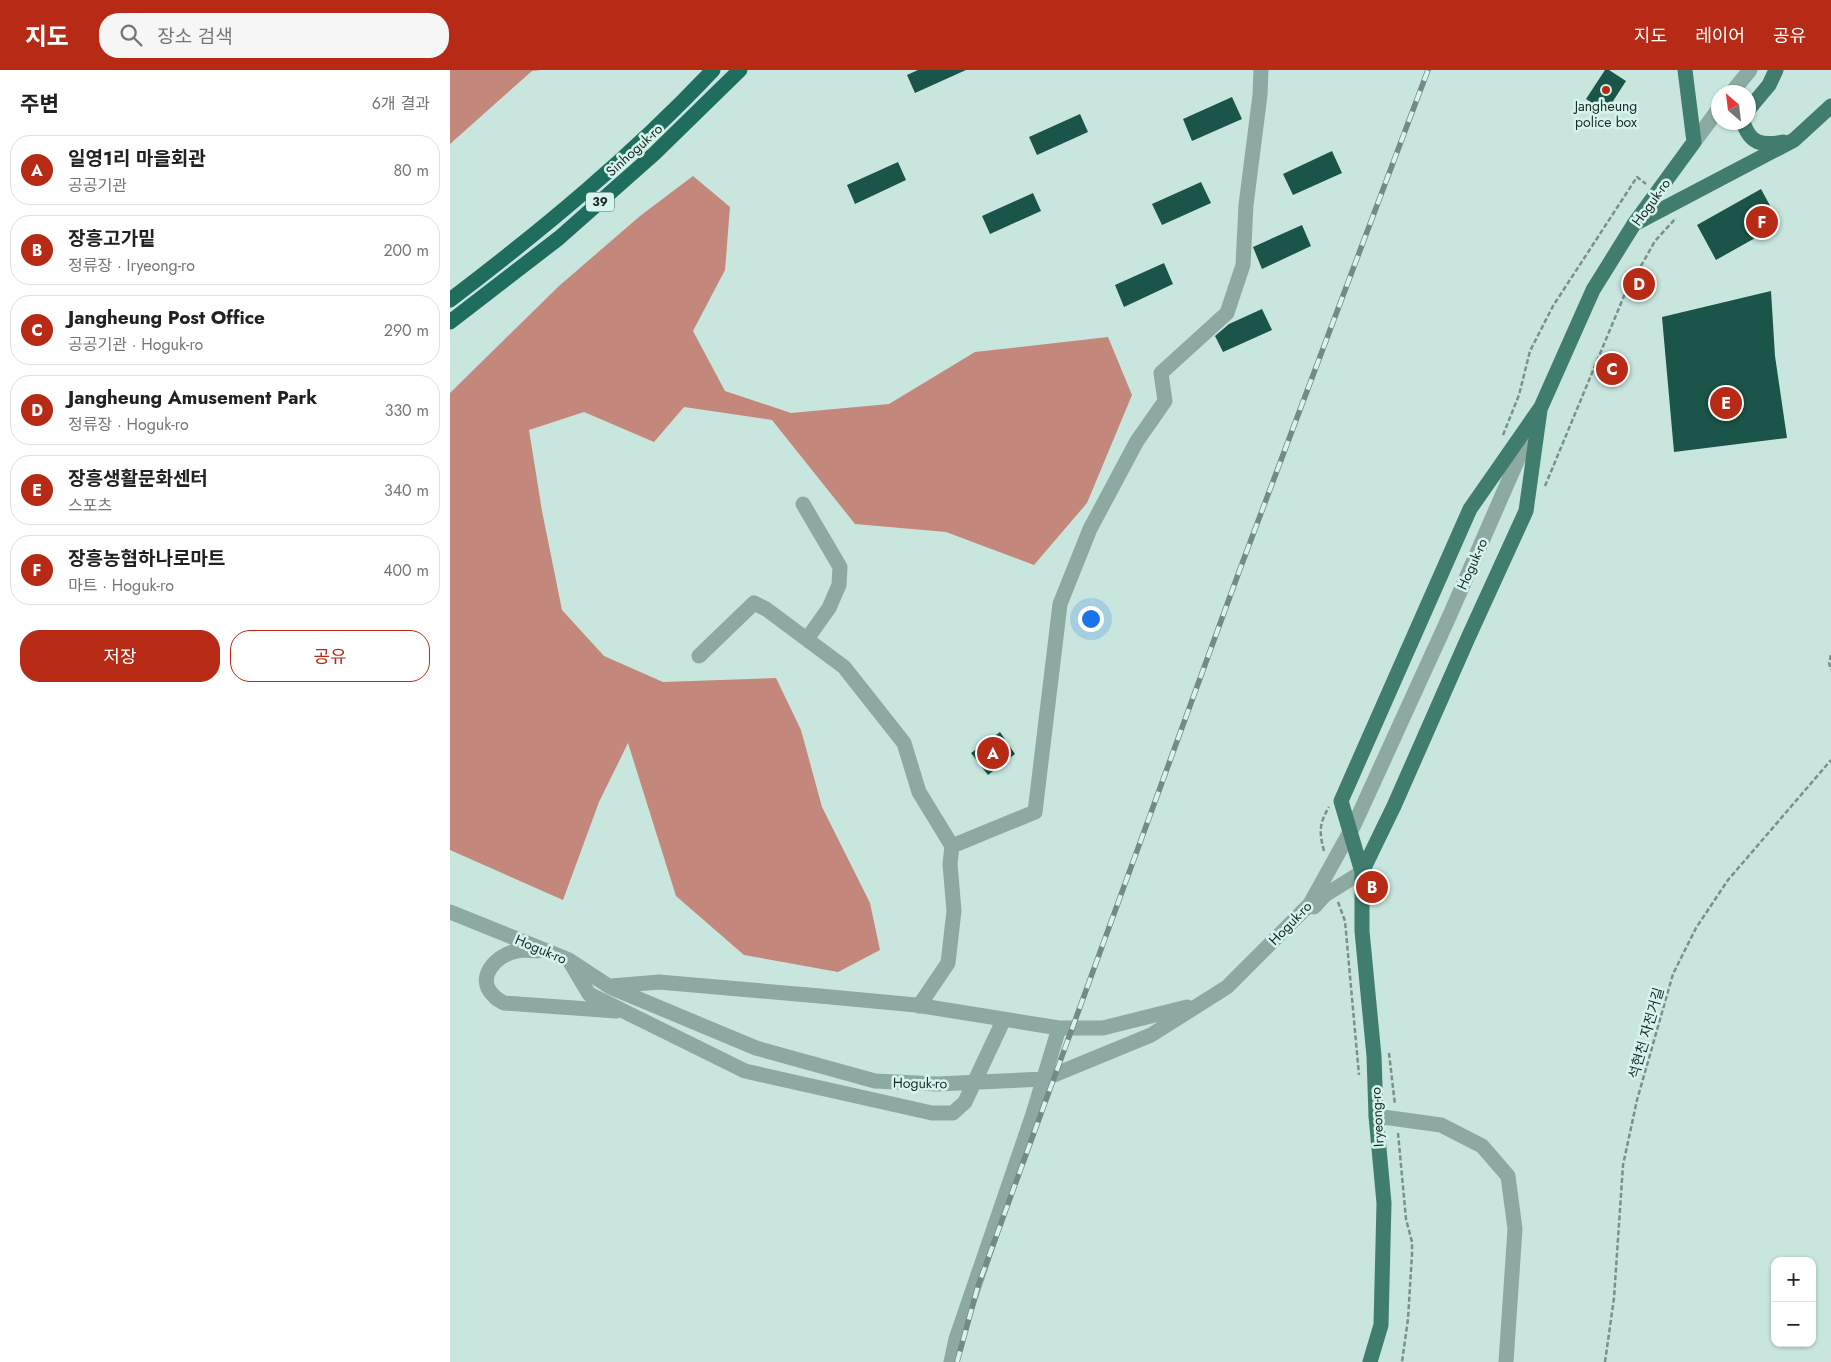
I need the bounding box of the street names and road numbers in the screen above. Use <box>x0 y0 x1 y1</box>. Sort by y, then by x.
street label: Sinhoguk-ro <box>601 119 667 181</box>
street label: Hoguk-ro <box>1627 174 1675 230</box>
road number: 39 <box>586 192 614 212</box>
street label: Hoguk-ro <box>1452 535 1492 593</box>
street label: Hoguk-ro <box>1264 896 1316 949</box>
street label: Hoguk-ro <box>512 929 570 969</box>
street label: 석현천 자전거길 <box>1623 985 1669 1081</box>
street label: Hoguk-ro <box>893 1073 948 1093</box>
street label: Iryeong-ro <box>1365 1086 1389 1147</box>

